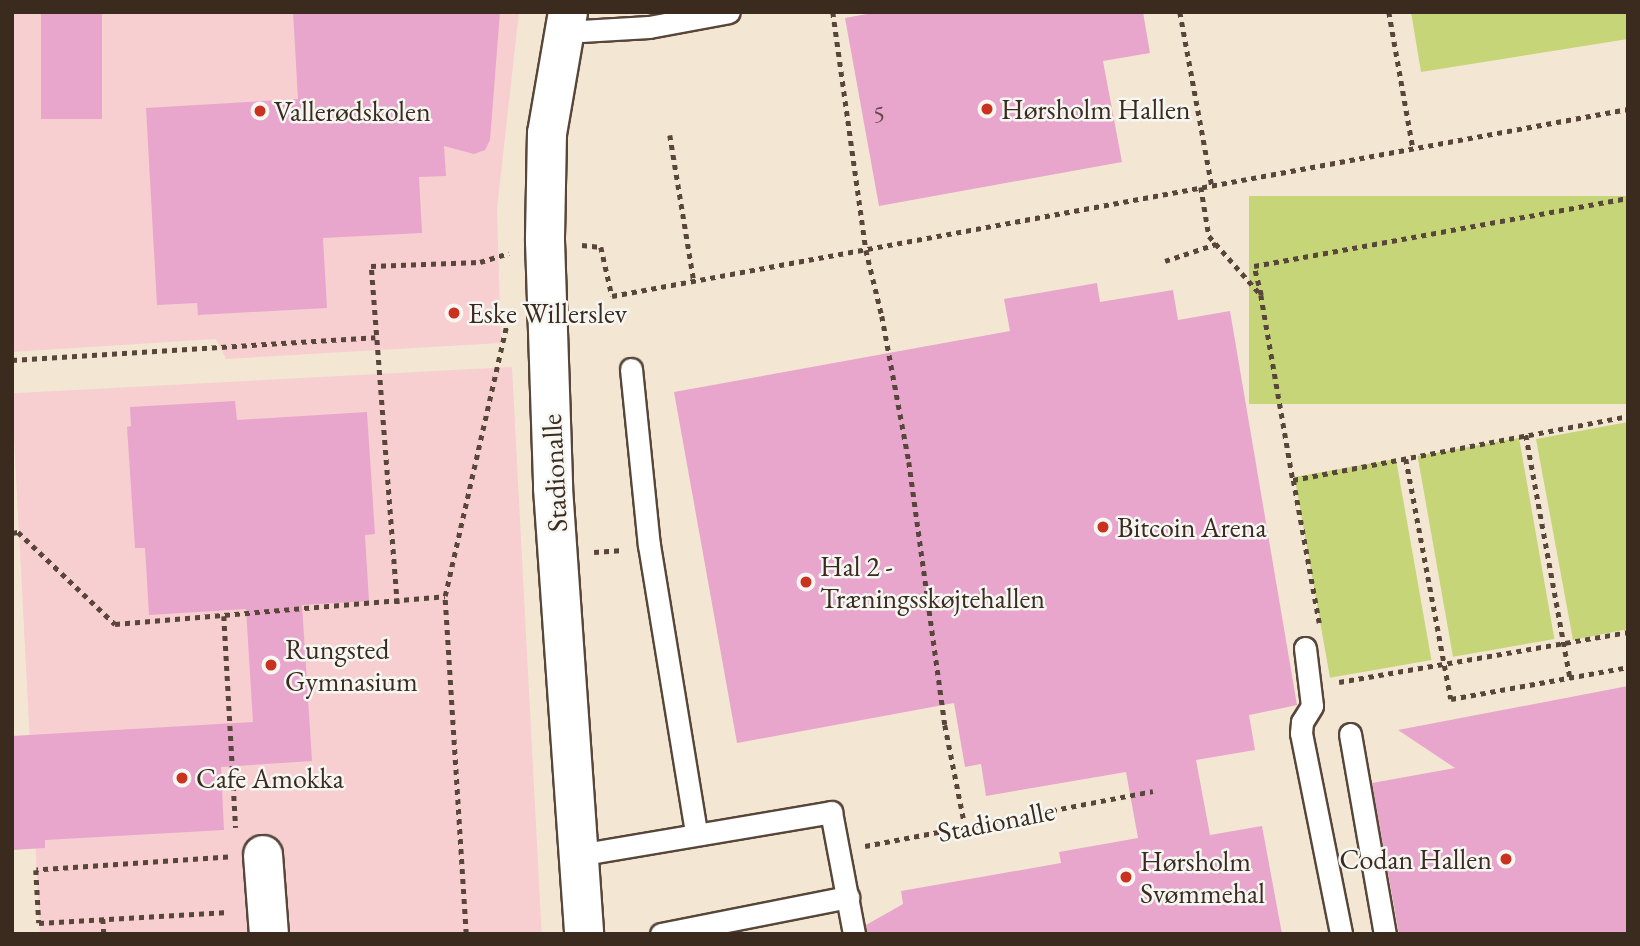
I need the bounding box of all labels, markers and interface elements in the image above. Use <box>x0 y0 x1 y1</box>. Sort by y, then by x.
place label: Hørsholm Hallen <box>1001 92 1191 126</box>
place label: Vallerødskolen <box>274 94 431 128</box>
house number: 5 <box>873 100 885 128</box>
marker: Hørsholm Hallen <box>979 101 995 117</box>
marker: Vallerødskolen <box>252 103 268 119</box>
place label: Eske Willerslev <box>468 296 627 330</box>
marker: Eske Willerslev <box>446 305 462 321</box>
street label: Stadionalle <box>534 413 574 533</box>
place label: Bitcoin Arena <box>1117 510 1267 544</box>
marker: Bitcoin Arena <box>1095 519 1111 535</box>
place label: Hal 2 - Træningsskøjtehallen <box>820 549 1045 615</box>
marker: Hal 2 - Træningsskøjtehallen <box>798 574 814 590</box>
place label: Rungsted Gymnasium <box>285 632 418 698</box>
marker: Rungsted Gymnasium <box>263 657 279 673</box>
place label: Cafe Amokka <box>196 761 344 795</box>
marker: Cafe Amokka <box>174 770 190 786</box>
street label: Stadionalle <box>935 793 1057 849</box>
place label: Codan Hallen <box>1340 842 1492 876</box>
place label: Hørsholm Svømmehal <box>1140 844 1265 910</box>
marker: Codan Hallen <box>1498 851 1514 867</box>
marker: Hørsholm Svømmehal <box>1118 869 1134 885</box>

